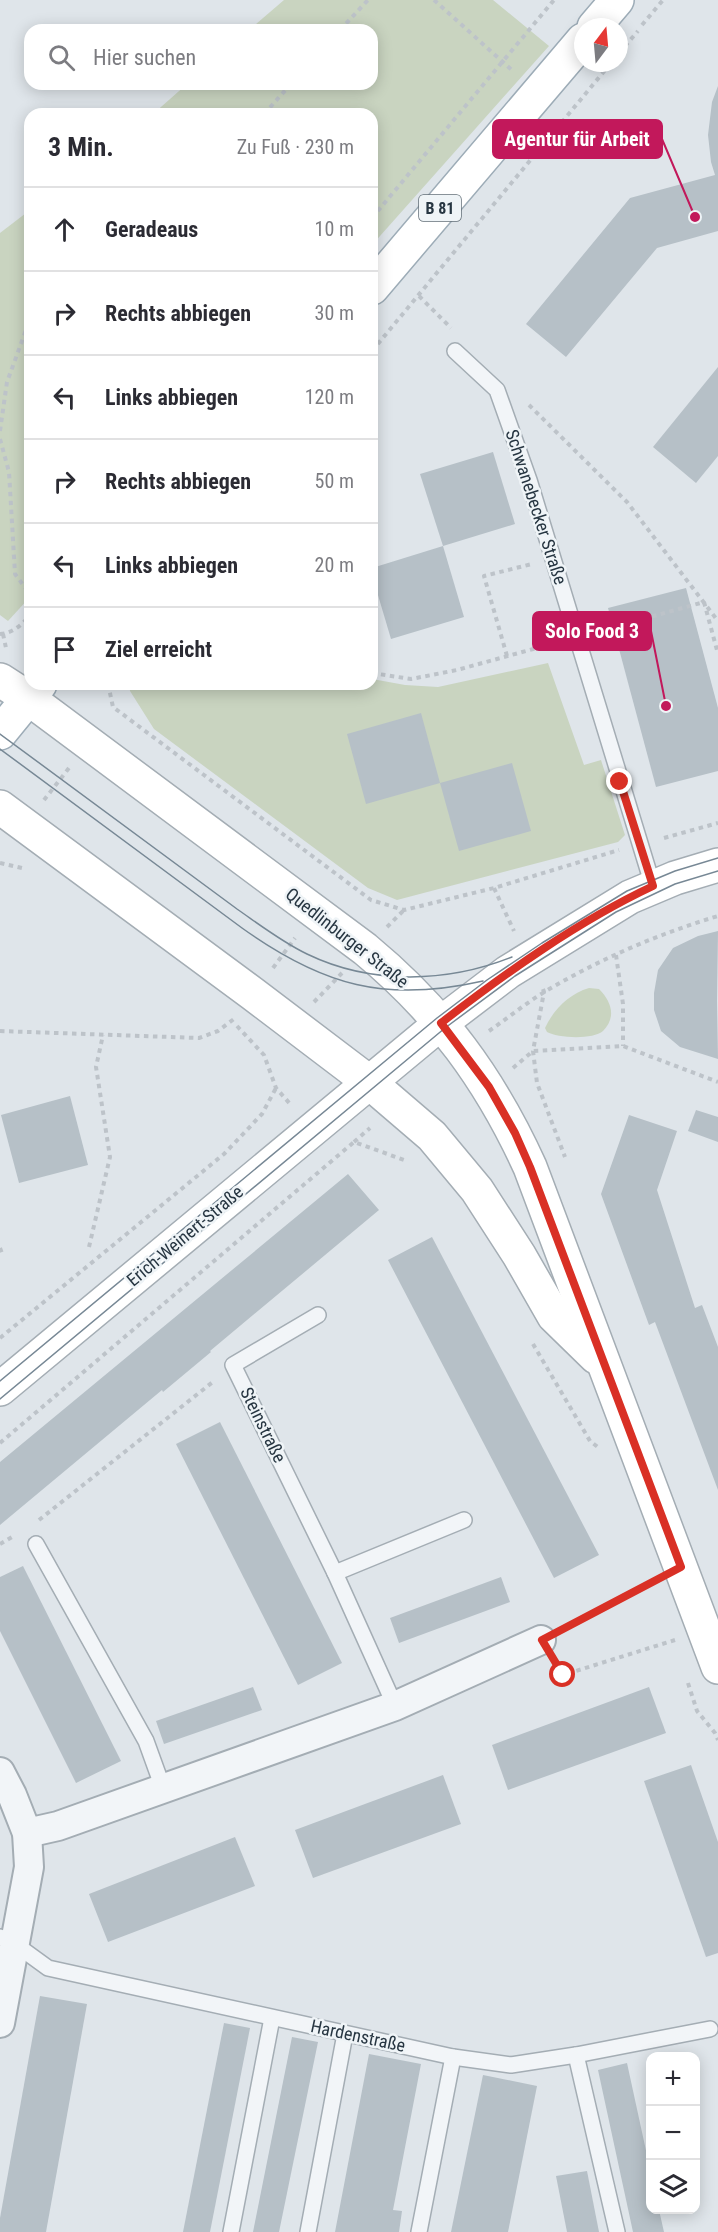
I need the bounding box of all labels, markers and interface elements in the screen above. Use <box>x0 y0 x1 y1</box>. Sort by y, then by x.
north arrow <box>574 18 628 72</box>
search box <box>24 24 378 90</box>
icon: search <box>45 41 78 74</box>
text: Hier suchen <box>93 45 196 70</box>
callout: Agentur für Arbeit <box>493 120 662 158</box>
text: Agentur für Arbeit <box>504 127 650 151</box>
text: 3 Min. <box>48 132 114 162</box>
text: Zu Fuß · 230 m <box>237 135 354 159</box>
road number: B 81 <box>419 195 461 221</box>
icon: ahead <box>48 213 81 246</box>
text: Geradeaus <box>105 217 198 242</box>
text: 10 m <box>315 217 354 241</box>
icon: right <box>48 297 81 330</box>
text: Rechts abbiegen <box>105 301 251 326</box>
text: 30 m <box>315 301 354 325</box>
icon: left <box>48 381 81 414</box>
text: Links abbiegen <box>105 385 238 410</box>
text: 120 m <box>305 385 354 409</box>
street label: Schwanebecker Straße <box>502 427 571 587</box>
icon: right <box>48 465 81 498</box>
text: Rechts abbiegen <box>105 469 251 494</box>
text: 50 m <box>315 469 354 493</box>
icon: left <box>48 549 81 582</box>
text: Links abbiegen <box>105 553 238 578</box>
text: 20 m <box>315 553 354 577</box>
callout: Solo Food 3 <box>533 612 651 650</box>
text: Solo Food 3 <box>545 619 639 643</box>
icon: arrive <box>48 633 81 666</box>
text: Ziel erreicht <box>105 637 212 662</box>
route end <box>606 768 632 794</box>
street label: Quedlinburger Straße <box>282 883 413 992</box>
street label: Erich-Weinert-Straße <box>122 1181 247 1290</box>
street label: Steinstraße <box>236 1384 291 1466</box>
route start <box>549 1661 575 1687</box>
street label: Hardenstraße <box>309 2015 407 2056</box>
map controls <box>646 2052 700 2214</box>
button: + <box>646 2052 700 2106</box>
button: − <box>646 2106 700 2160</box>
button: layers <box>646 2160 700 2214</box>

